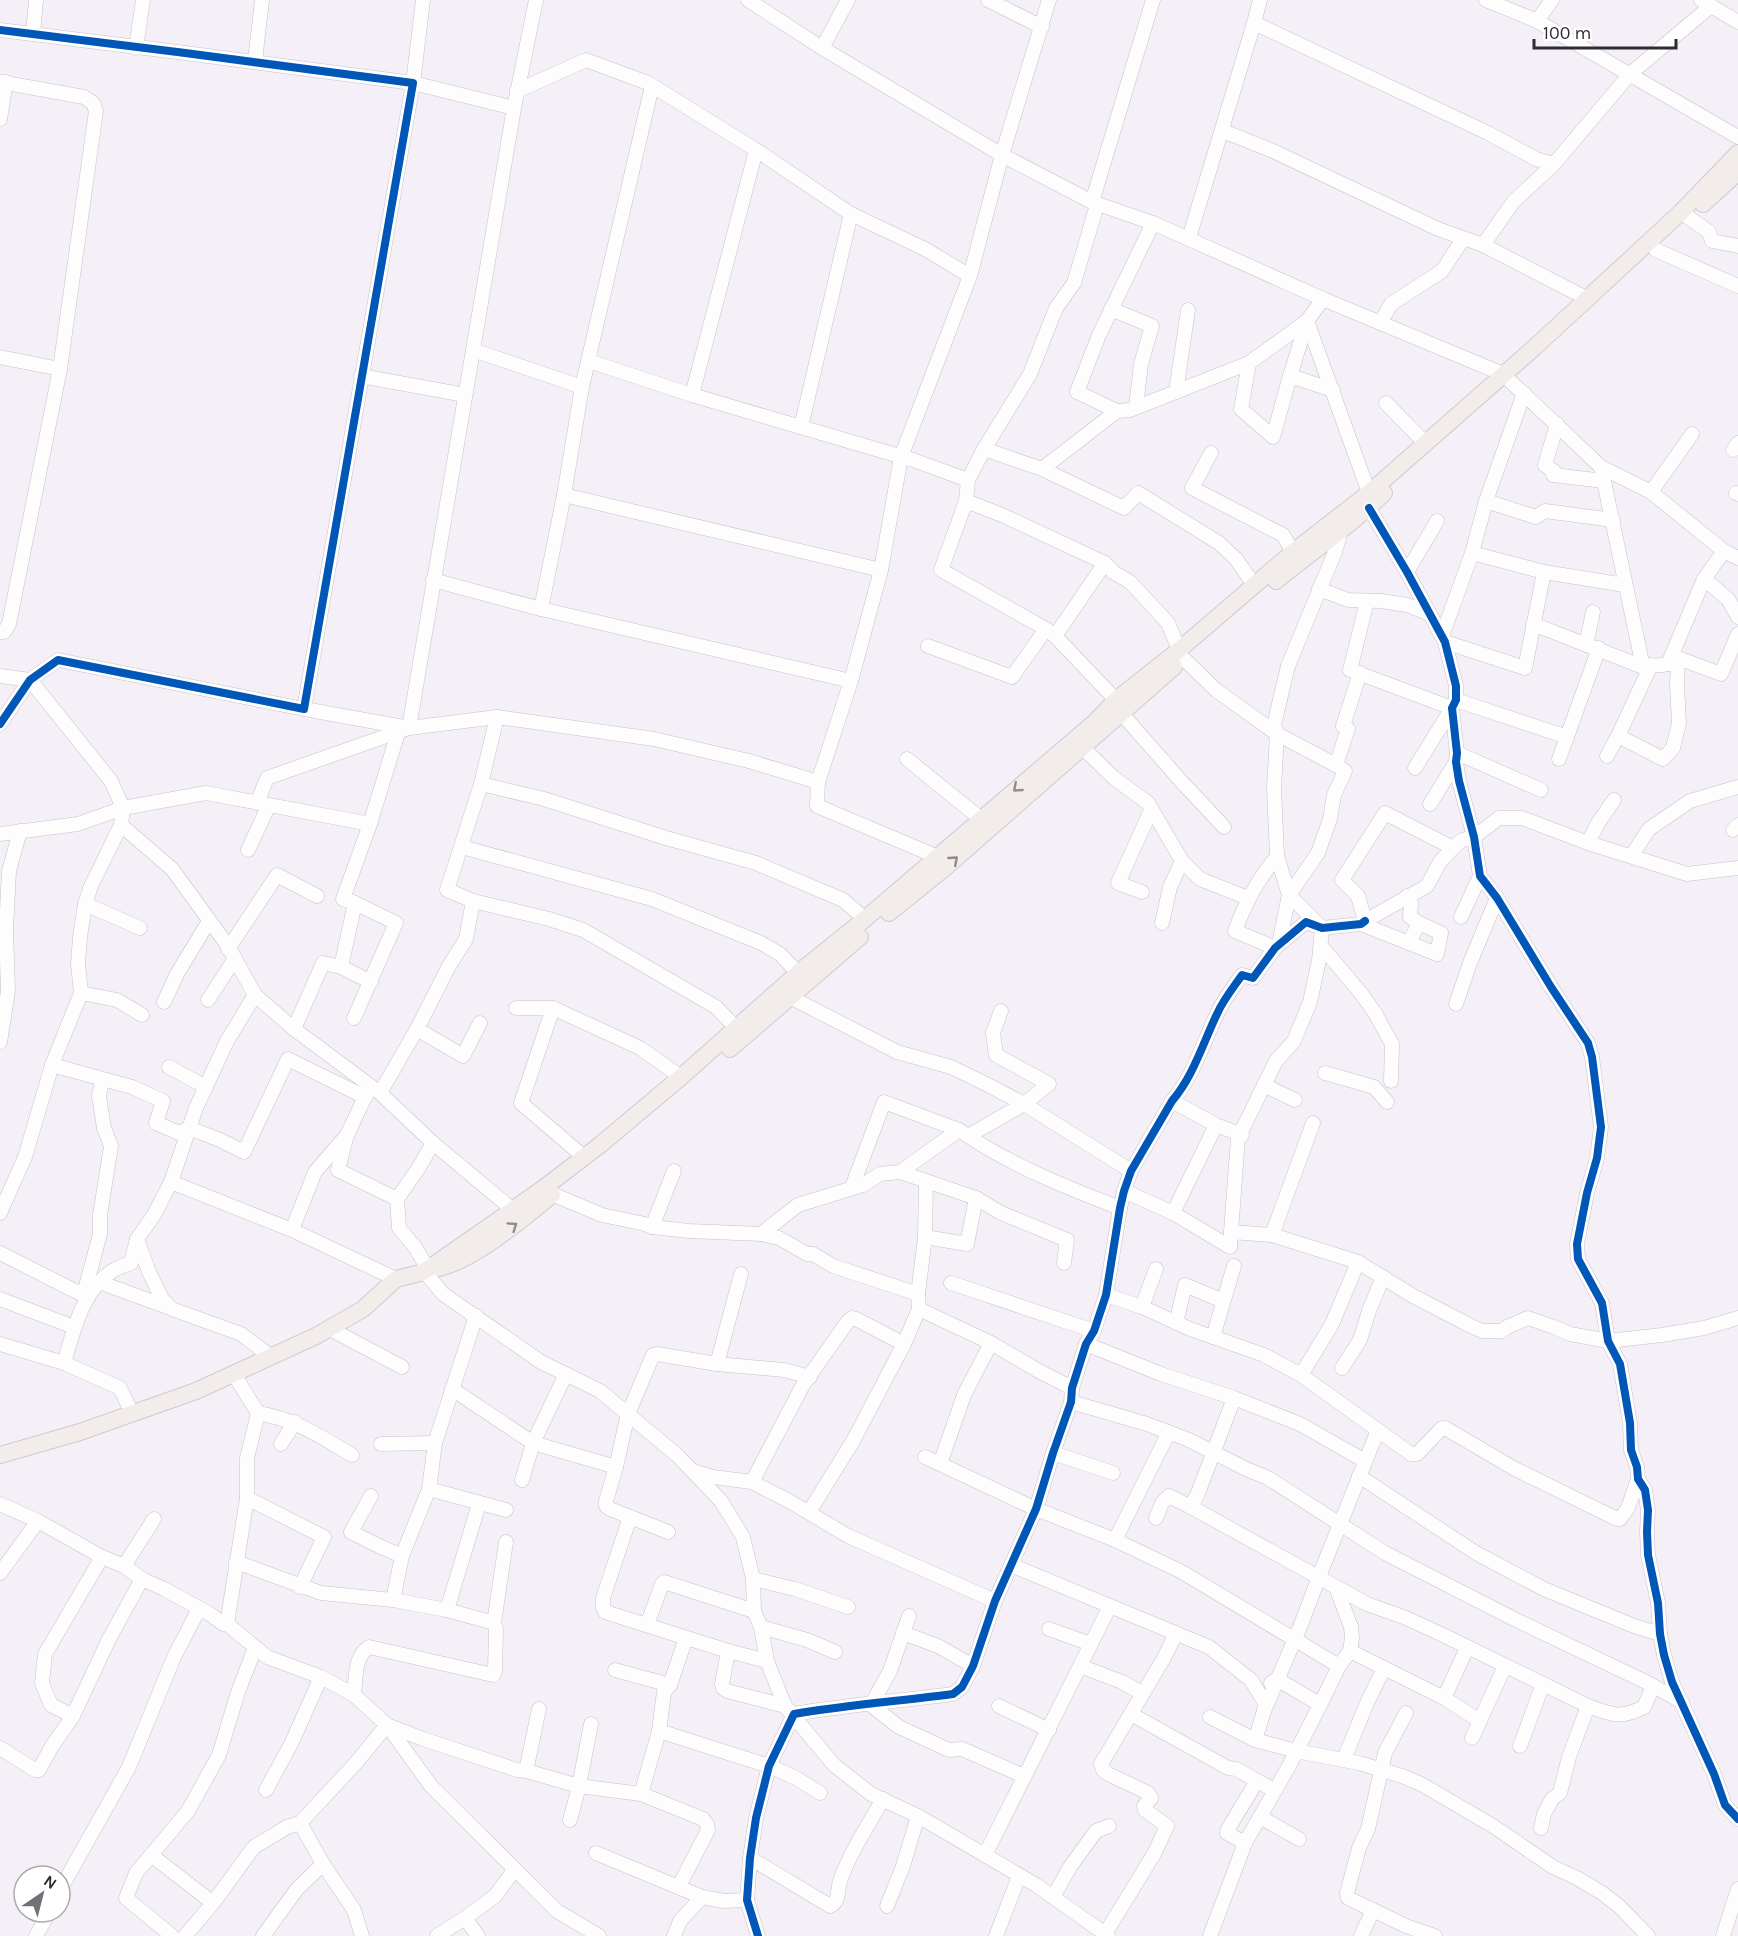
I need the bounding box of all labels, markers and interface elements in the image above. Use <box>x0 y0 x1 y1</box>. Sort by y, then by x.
scale bar <box>1534 12 1676 50</box>
text: 100 m <box>1543 22 1591 44</box>
one-way arrow <box>1013 781 1024 792</box>
one-way arrow <box>947 856 958 867</box>
one-way arrow <box>507 1222 518 1233</box>
north arrow <box>12 1864 72 1924</box>
text: N <box>40 1871 60 1893</box>

